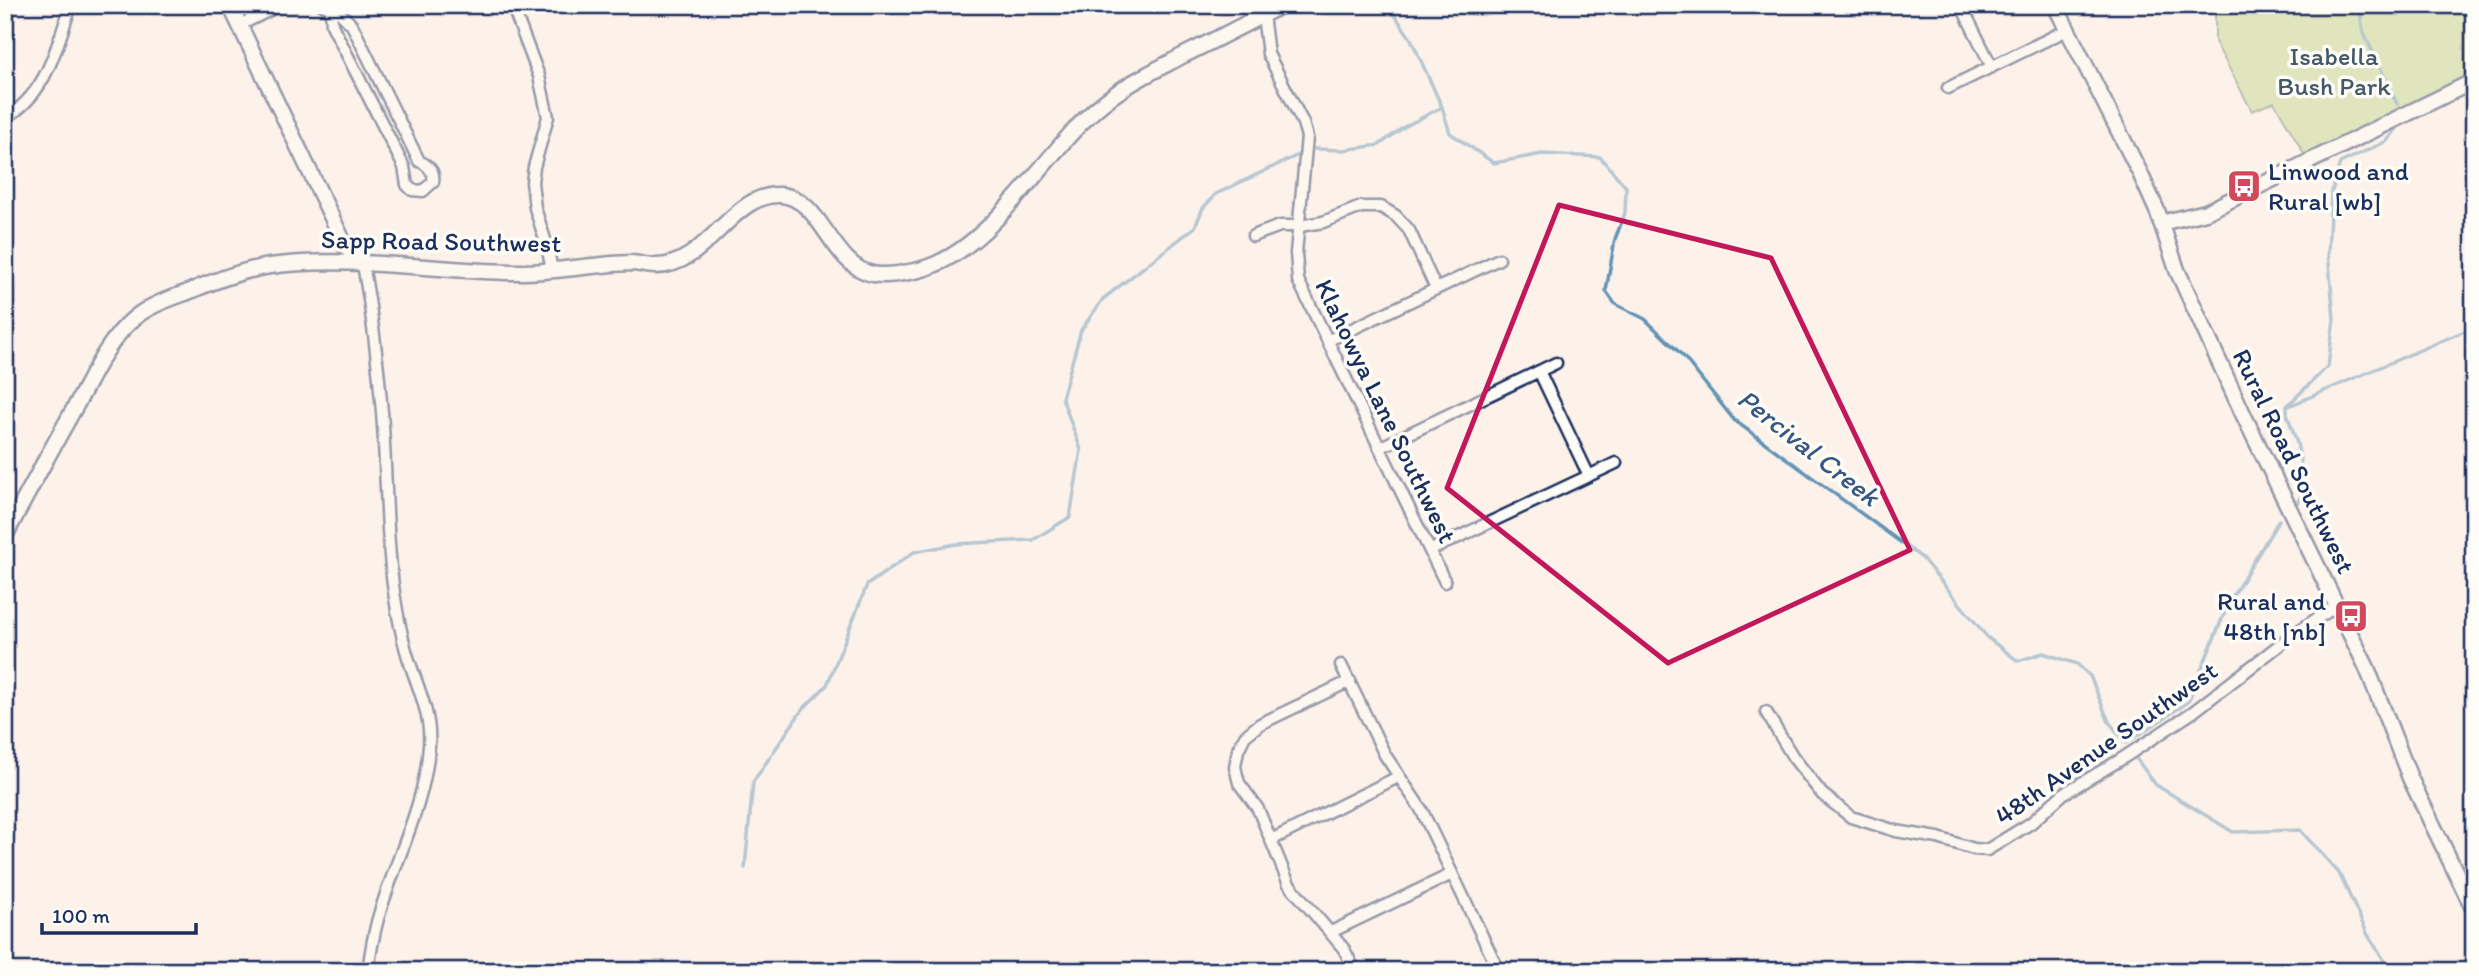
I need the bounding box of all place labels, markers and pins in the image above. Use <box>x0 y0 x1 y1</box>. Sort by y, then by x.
place label: Linwood and Rural [wb] <box>2268 155 2409 217</box>
bus stop icon: Linwood and Rural [wb] <box>2225 167 2263 205</box>
place label: Rural and 48th [nb] <box>2217 585 2327 647</box>
bus stop icon: Rural and 48th [nb] <box>2332 597 2370 635</box>

